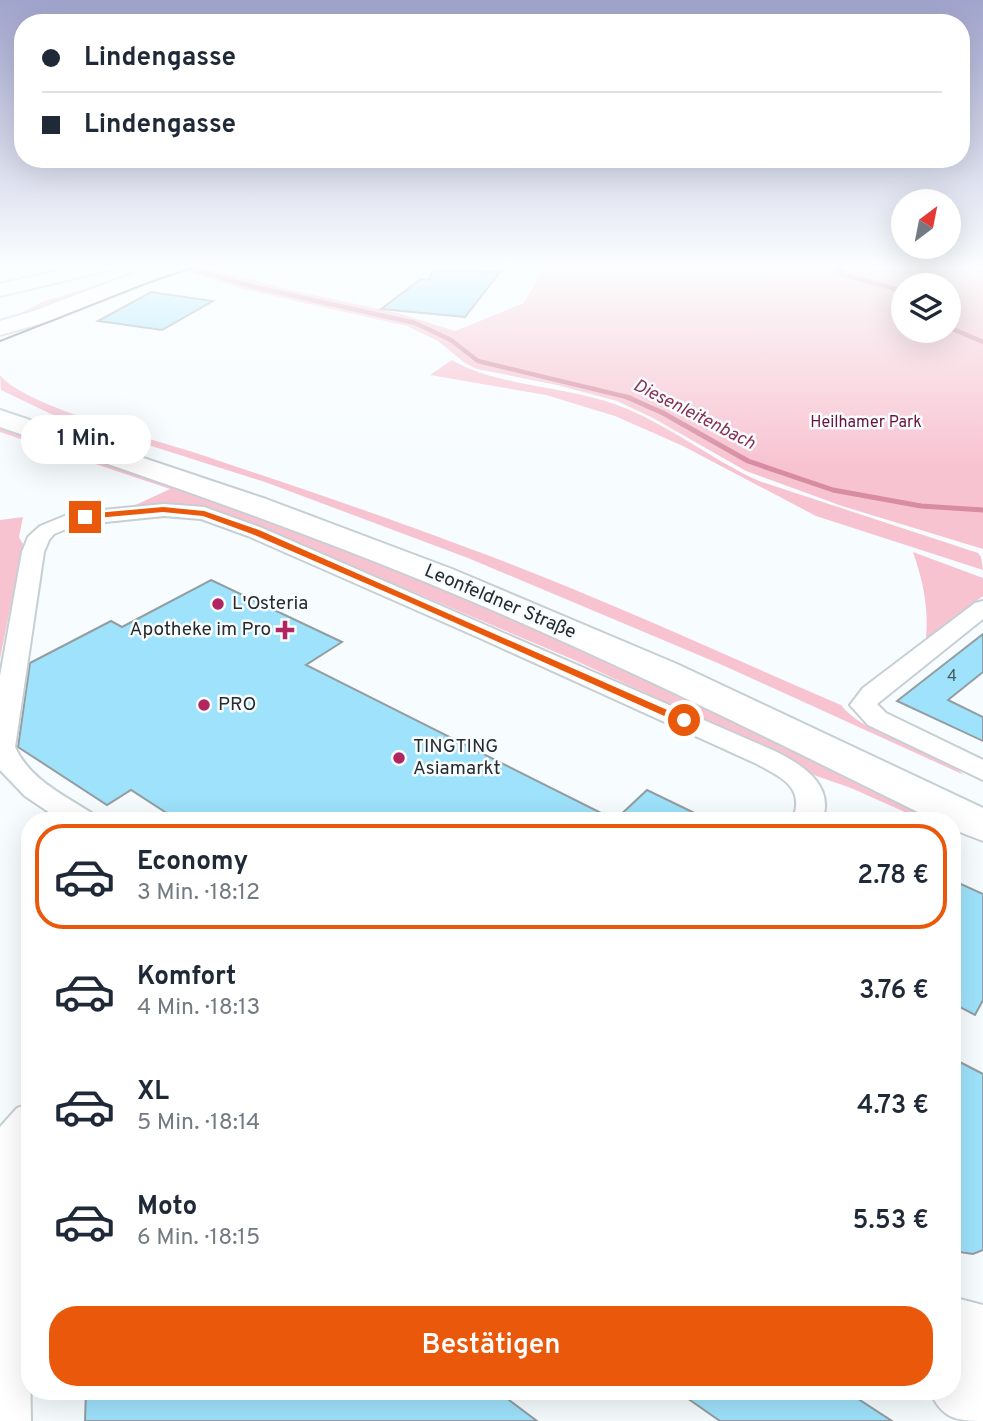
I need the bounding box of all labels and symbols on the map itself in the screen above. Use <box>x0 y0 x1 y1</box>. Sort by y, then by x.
north arrow <box>891 189 961 259</box>
water label: Diesenleitenbach <box>629 374 759 456</box>
park label: Heilhamer Park <box>810 413 922 433</box>
callout: 1 Min. <box>20 416 150 464</box>
route end <box>69 501 101 533</box>
street label: Leonfeldner Straße <box>420 559 580 645</box>
place label: L'Osteria <box>232 592 308 616</box>
marker: L'Osteria <box>210 596 226 612</box>
place label: Apotheke im Pro <box>130 618 271 642</box>
marker: Apotheke im Pro <box>277 622 293 638</box>
house number: 4 <box>947 667 957 687</box>
place label: PRO <box>218 693 256 717</box>
marker: PRO <box>196 697 212 713</box>
route start <box>668 704 700 736</box>
place label: TINGTING Asiamarkt <box>413 735 501 781</box>
marker: TINGTING Asiamarkt <box>391 750 407 766</box>

